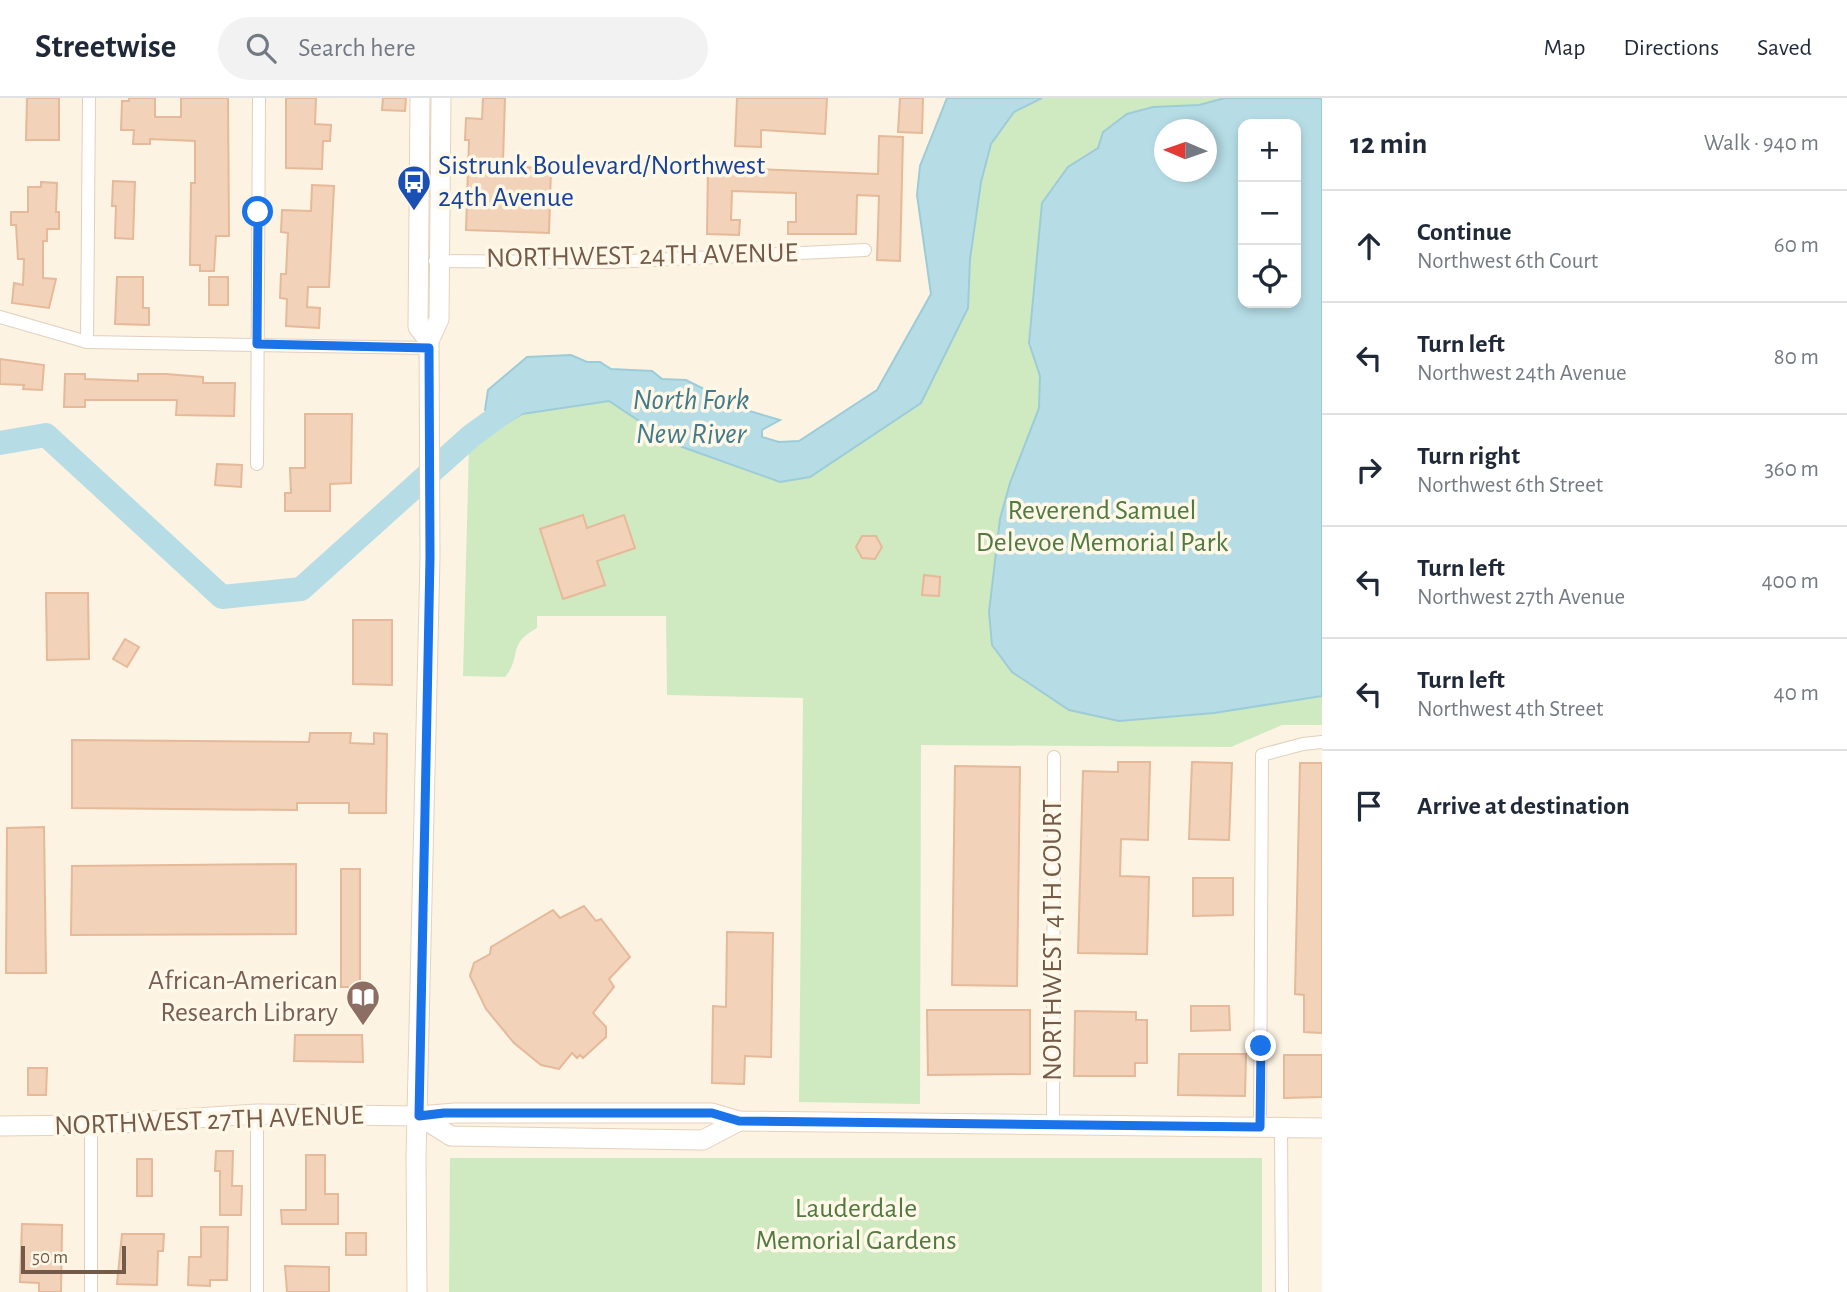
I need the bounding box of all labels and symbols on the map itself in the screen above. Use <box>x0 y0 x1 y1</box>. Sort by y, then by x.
north arrow <box>1154 119 1217 182</box>
place label: Sistrunk Boulevard/Northwest 24th Avenue <box>438 152 765 212</box>
bus stop icon: Sistrunk Boulevard/Northwest 24th Avenue <box>395 163 433 212</box>
route start <box>242 196 273 227</box>
street label: NORTHWEST 24TH AVENUE <box>486 239 798 273</box>
water label: North Fork New River <box>633 385 750 449</box>
park label: Reverend Samuel Delevoe Memorial Park <box>976 497 1228 557</box>
street label: NORTHWEST 4TH COURT <box>1039 799 1067 1081</box>
place label: African-American Research Library <box>148 967 338 1027</box>
library icon: African-American Research Library <box>344 978 382 1027</box>
route end <box>1245 1030 1276 1061</box>
street label: NORTHWEST 27TH AVENUE <box>54 1102 364 1140</box>
park label: Lauderdale Memorial Gardens <box>755 1195 957 1255</box>
scale bar <box>21 1243 126 1275</box>

